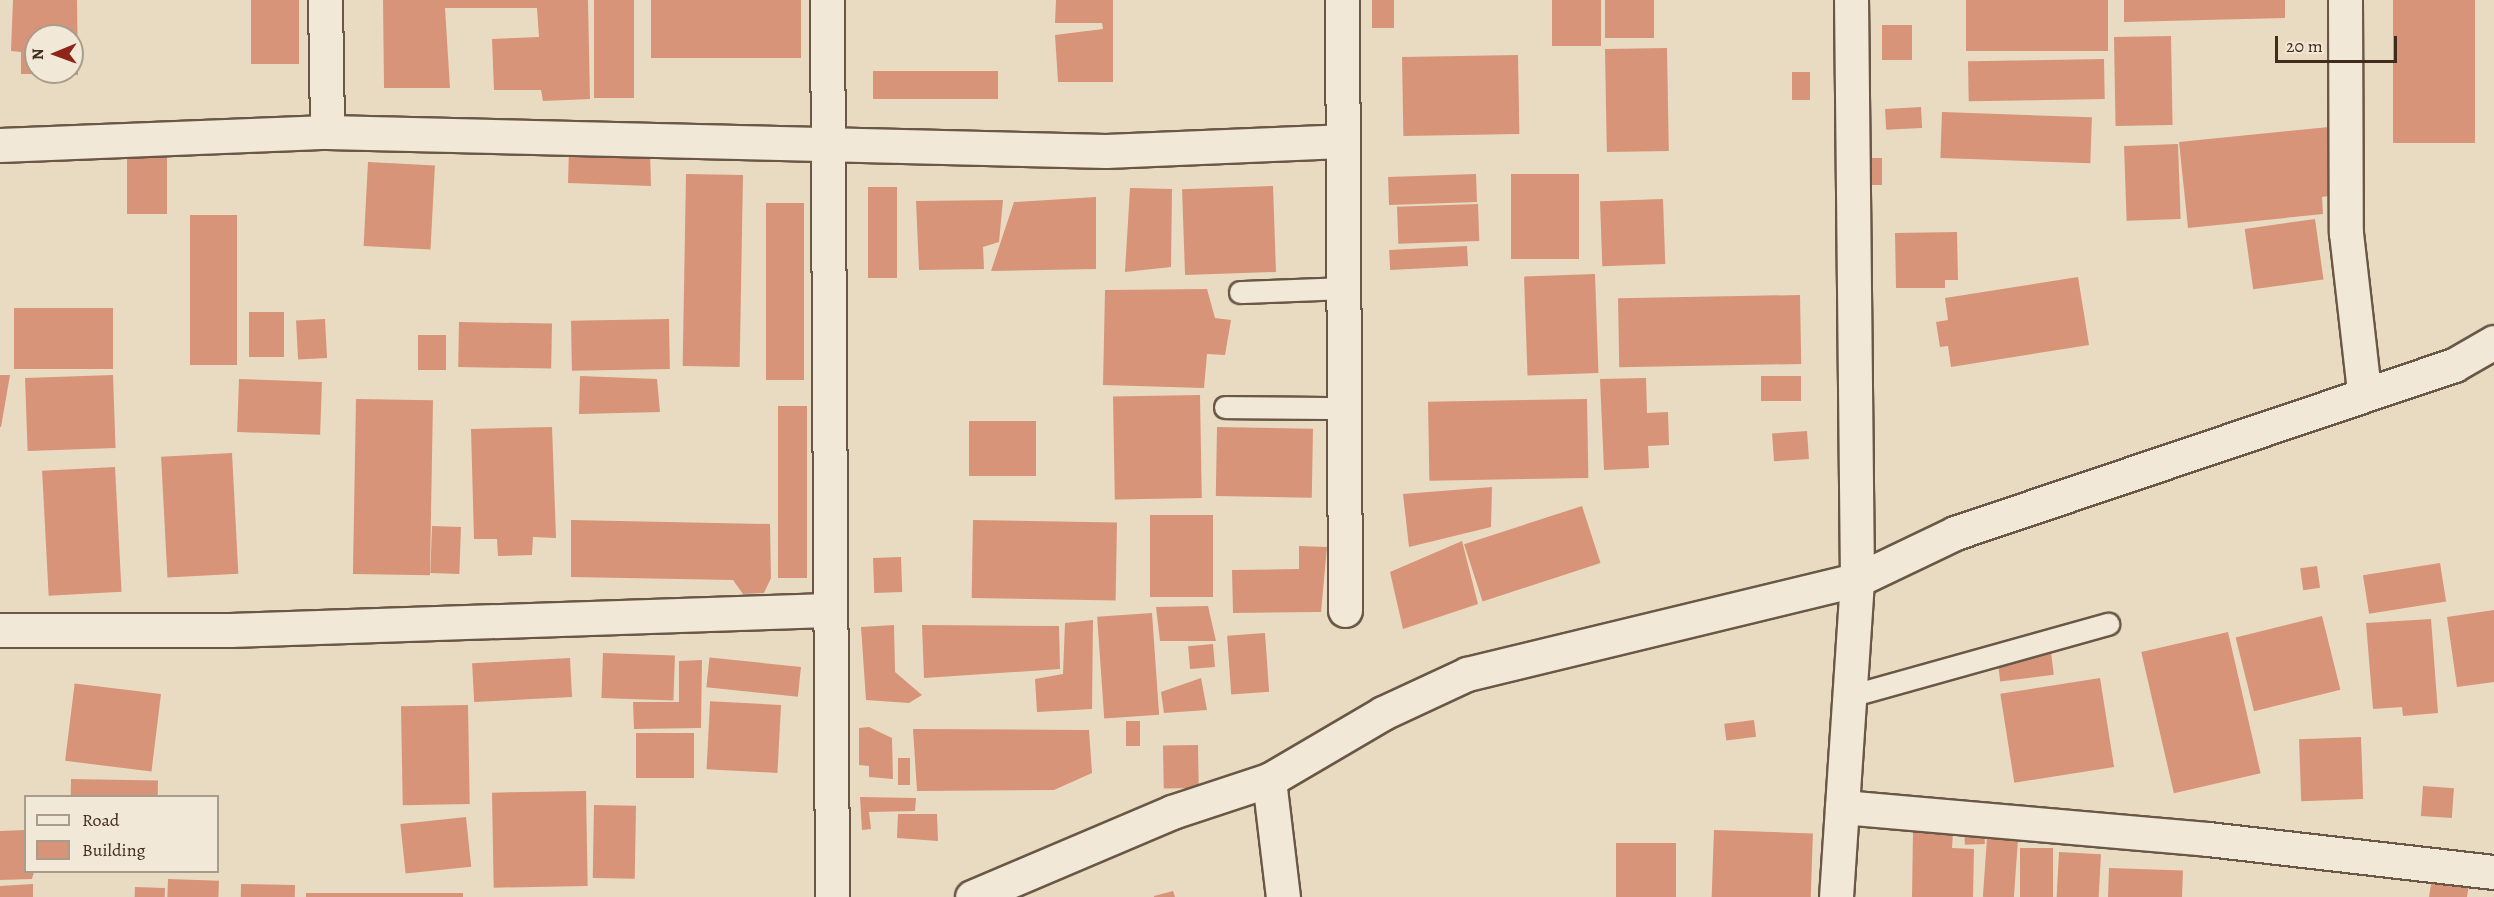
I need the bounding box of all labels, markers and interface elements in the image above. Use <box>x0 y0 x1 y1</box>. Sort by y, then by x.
north arrow <box>24 24 84 84</box>
scale bar <box>2278 24 2400 62</box>
text: 20 m <box>2286 34 2323 58</box>
text: N <box>27 48 49 60</box>
legend <box>24 795 219 873</box>
text: Road <box>82 808 119 832</box>
text: Building <box>82 838 146 862</box>

